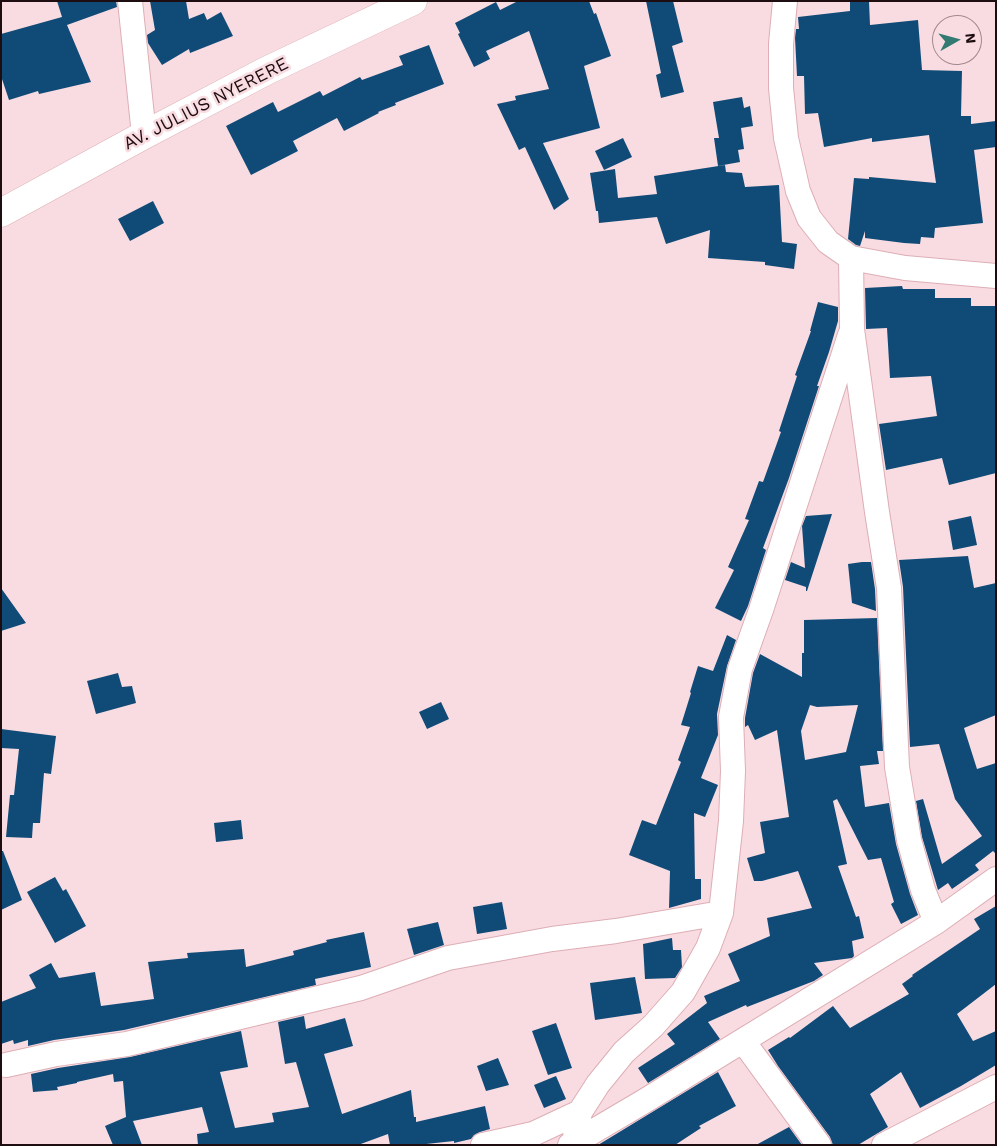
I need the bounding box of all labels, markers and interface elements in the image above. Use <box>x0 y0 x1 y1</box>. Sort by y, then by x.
north arrow <box>932 15 982 65</box>
text: N <box>962 32 979 44</box>
street label: AV. JULIUS NYERERE <box>120 53 292 155</box>

